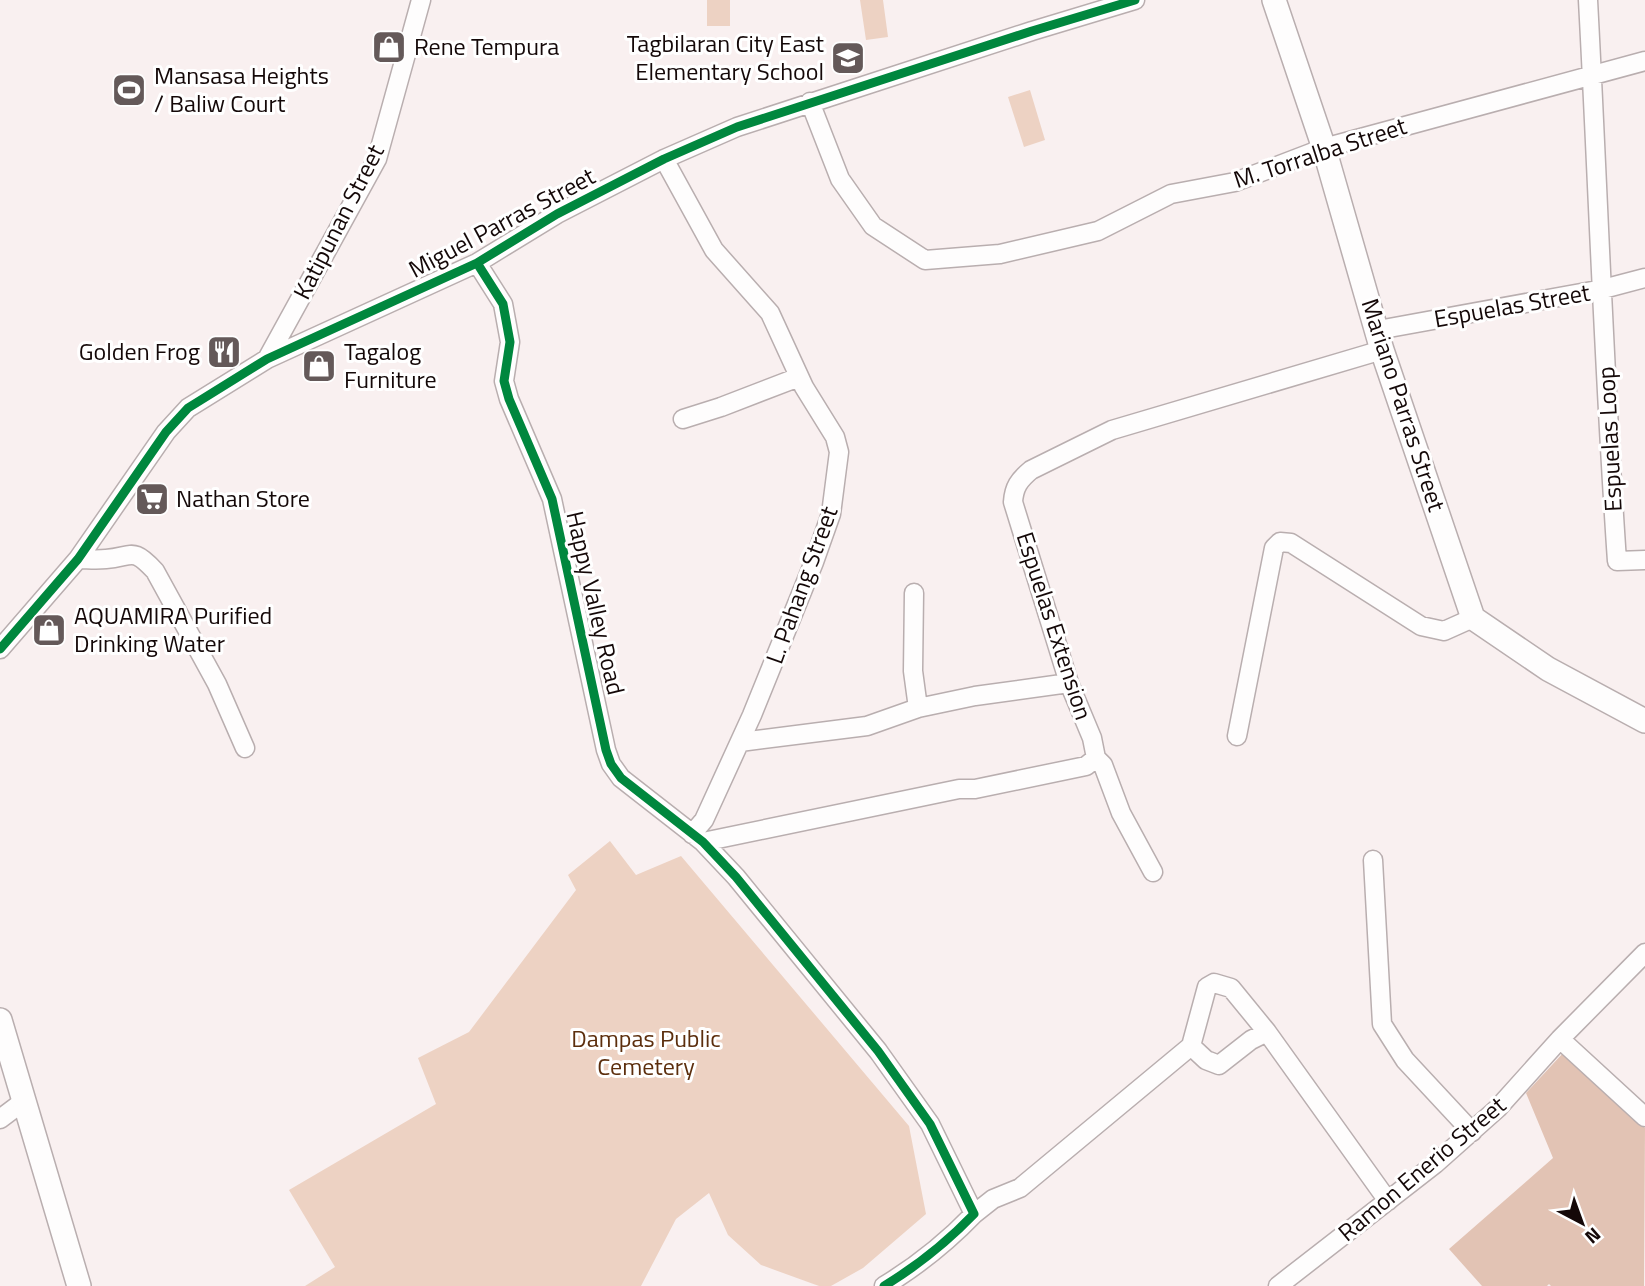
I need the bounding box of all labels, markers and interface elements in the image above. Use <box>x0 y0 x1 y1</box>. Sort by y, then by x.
place label: Tagbilaran City East Elementary School <box>627 25 825 89</box>
shop icon: Rene Tempura <box>370 28 408 66</box>
place label: Rene Tempura <box>414 28 559 64</box>
school or university icon: Tagbilaran City East Elementary School <box>829 39 867 77</box>
place label: Mansasa Heights / Baliw Court <box>154 57 329 121</box>
sports icon: Mansasa Heights / Baliw Court <box>110 71 148 109</box>
street label: M. Torralba Street <box>1229 107 1411 197</box>
street label: Katipunan Street <box>284 137 393 305</box>
street label: Miguel Parras Street <box>402 157 602 286</box>
street label: Espuelas Street <box>1431 273 1593 336</box>
street label: Mariano Parras Street <box>1353 294 1456 516</box>
place label: Golden Frog <box>79 333 200 369</box>
restaurant icon: Golden Frog <box>205 333 243 371</box>
place label: Tagalog Furniture <box>344 333 437 397</box>
shop icon: Tagalog Furniture <box>300 347 338 385</box>
street label: Espuelas Loop <box>1587 366 1631 513</box>
supermarket icon: Nathan Store <box>133 480 171 518</box>
place label: Nathan Store <box>176 480 310 516</box>
street label: L. Pahang Street <box>756 500 846 669</box>
street label: Happy Valley Road <box>557 507 635 698</box>
street label: Espuelas Extension <box>1008 527 1102 724</box>
place label: AQUAMIRA Purified Drinking Water <box>74 597 272 661</box>
shop icon: AQUAMIRA Purified Drinking Water <box>30 611 68 649</box>
park label: Dampas Public Cemetery <box>571 1020 721 1084</box>
street label: Ramon Enerio Street <box>1330 1087 1514 1249</box>
north arrow <box>1547 1188 1617 1258</box>
text: N <box>1579 1221 1608 1251</box>

